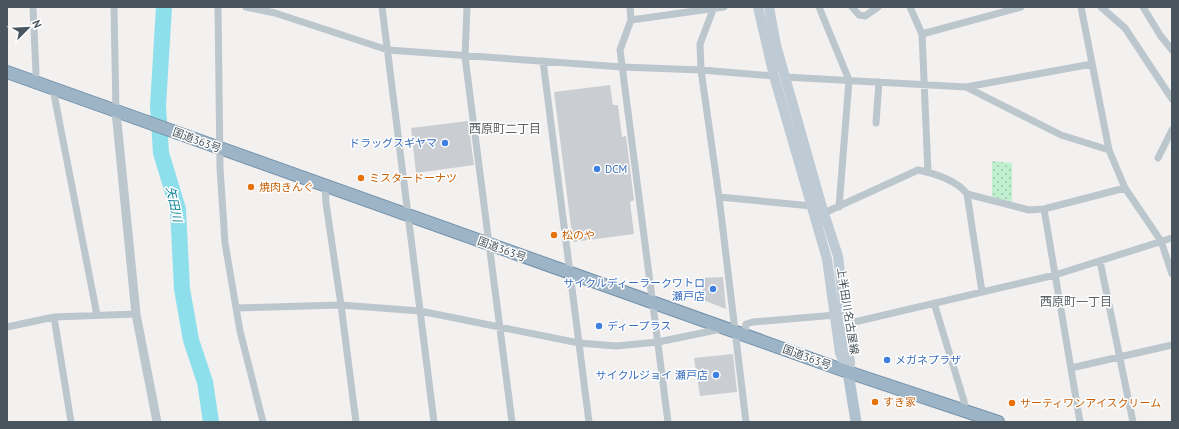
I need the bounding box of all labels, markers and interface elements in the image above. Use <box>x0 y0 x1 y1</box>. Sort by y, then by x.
north arrow <box>8 8 48 48</box>
text: N <box>29 18 45 30</box>
district label: 西原町二丁目 <box>469 121 541 136</box>
street label: 国道363号 <box>171 125 223 155</box>
place label: ドラッグスギヤマ <box>349 136 437 150</box>
marker: ドラッグスギヤマ <box>440 138 450 148</box>
place label: DCM <box>605 162 627 176</box>
marker: DCM <box>592 164 602 174</box>
place label: ミスタードーナツ <box>369 171 457 185</box>
marker: ミスタードーナツ <box>356 173 366 183</box>
place label: 焼肉きんぐ <box>259 180 314 194</box>
marker: 焼肉きんぐ <box>246 182 256 192</box>
water label: 矢田川 <box>163 185 186 225</box>
place label: 松のや <box>562 228 595 242</box>
marker: 松のや <box>549 230 559 240</box>
street label: 国道363号 <box>476 234 528 264</box>
street label: 上半田川名古屋線 <box>834 266 862 356</box>
place label: サイクルディーラークワトロ 瀬戸店 <box>563 276 705 303</box>
marker: サイクルディーラークワトロ 瀬戸店 <box>708 284 718 294</box>
district label: 西原町一丁目 <box>1040 294 1112 309</box>
place label: ディープラス <box>607 319 671 333</box>
marker: ディープラス <box>594 321 604 331</box>
street label: 国道363号 <box>781 342 833 372</box>
place label: メガネプラザ <box>895 353 961 367</box>
marker: メガネプラザ <box>882 355 892 365</box>
place label: サイクルジョイ 瀬戸店 <box>596 368 708 382</box>
marker: サイクルジョイ 瀬戸店 <box>711 370 721 380</box>
place label: すき家 <box>883 395 916 409</box>
place label: サーティワンアイスクリーム <box>1020 396 1161 410</box>
marker: すき家 <box>870 397 880 407</box>
marker: サーティワンアイスクリーム <box>1007 398 1017 408</box>

